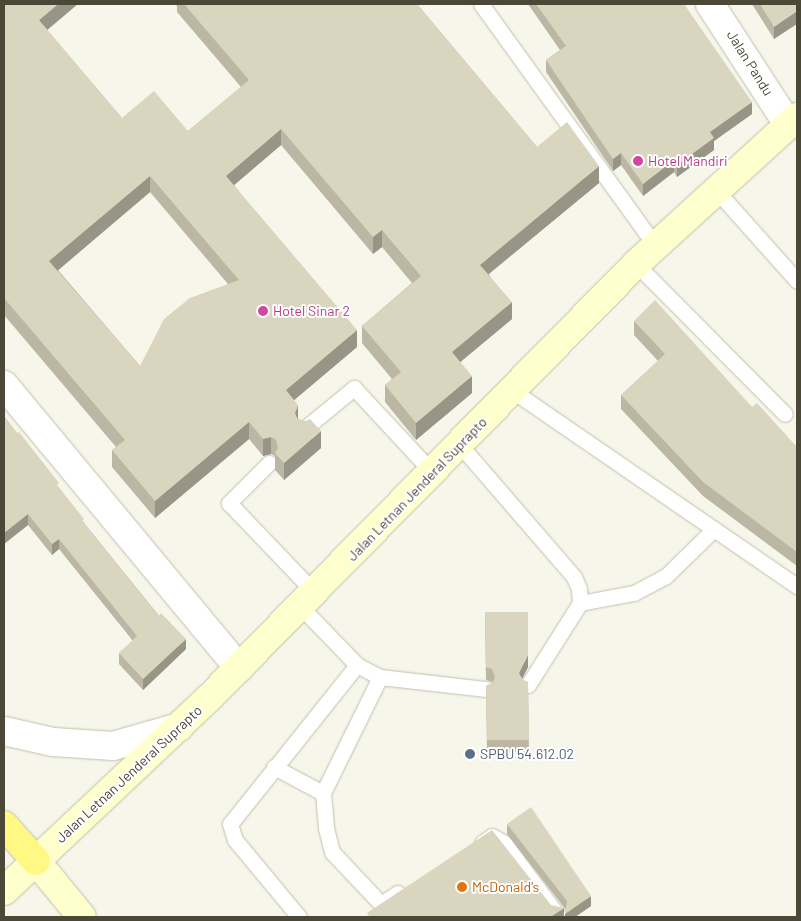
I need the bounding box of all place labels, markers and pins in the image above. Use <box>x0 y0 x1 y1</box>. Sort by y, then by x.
place label: Hotel Mandiri <box>648 153 728 169</box>
marker: Hotel Mandiri <box>632 155 644 167</box>
place label: Hotel Sinar 2 <box>273 303 350 319</box>
marker: Hotel Sinar 2 <box>257 305 269 317</box>
place label: SPBU 54.612.02 <box>480 746 574 762</box>
marker: SPBU 54.612.02 <box>464 748 476 760</box>
place label: McDonald's <box>472 879 539 895</box>
marker: McDonald's <box>456 881 468 893</box>

